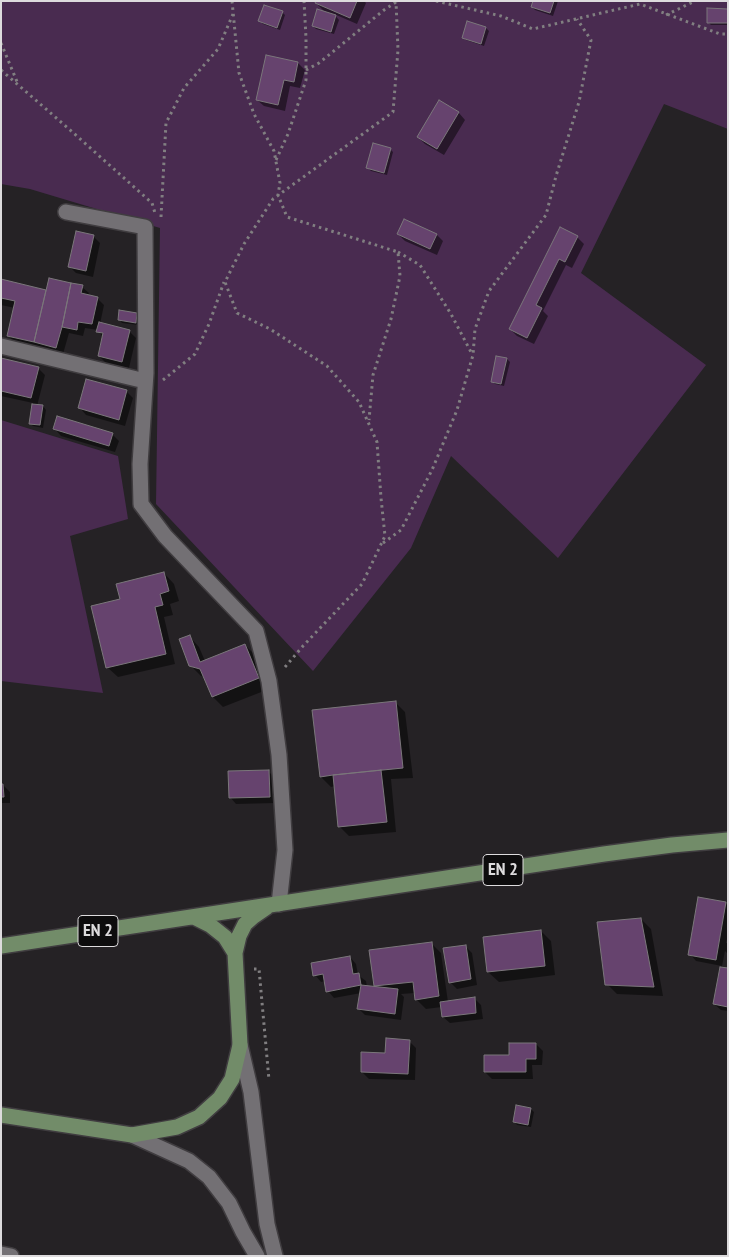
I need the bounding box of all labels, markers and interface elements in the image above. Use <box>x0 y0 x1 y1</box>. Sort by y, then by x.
road number: EN 2 <box>483 854 523 886</box>
road number: EN 2 <box>78 916 118 946</box>

